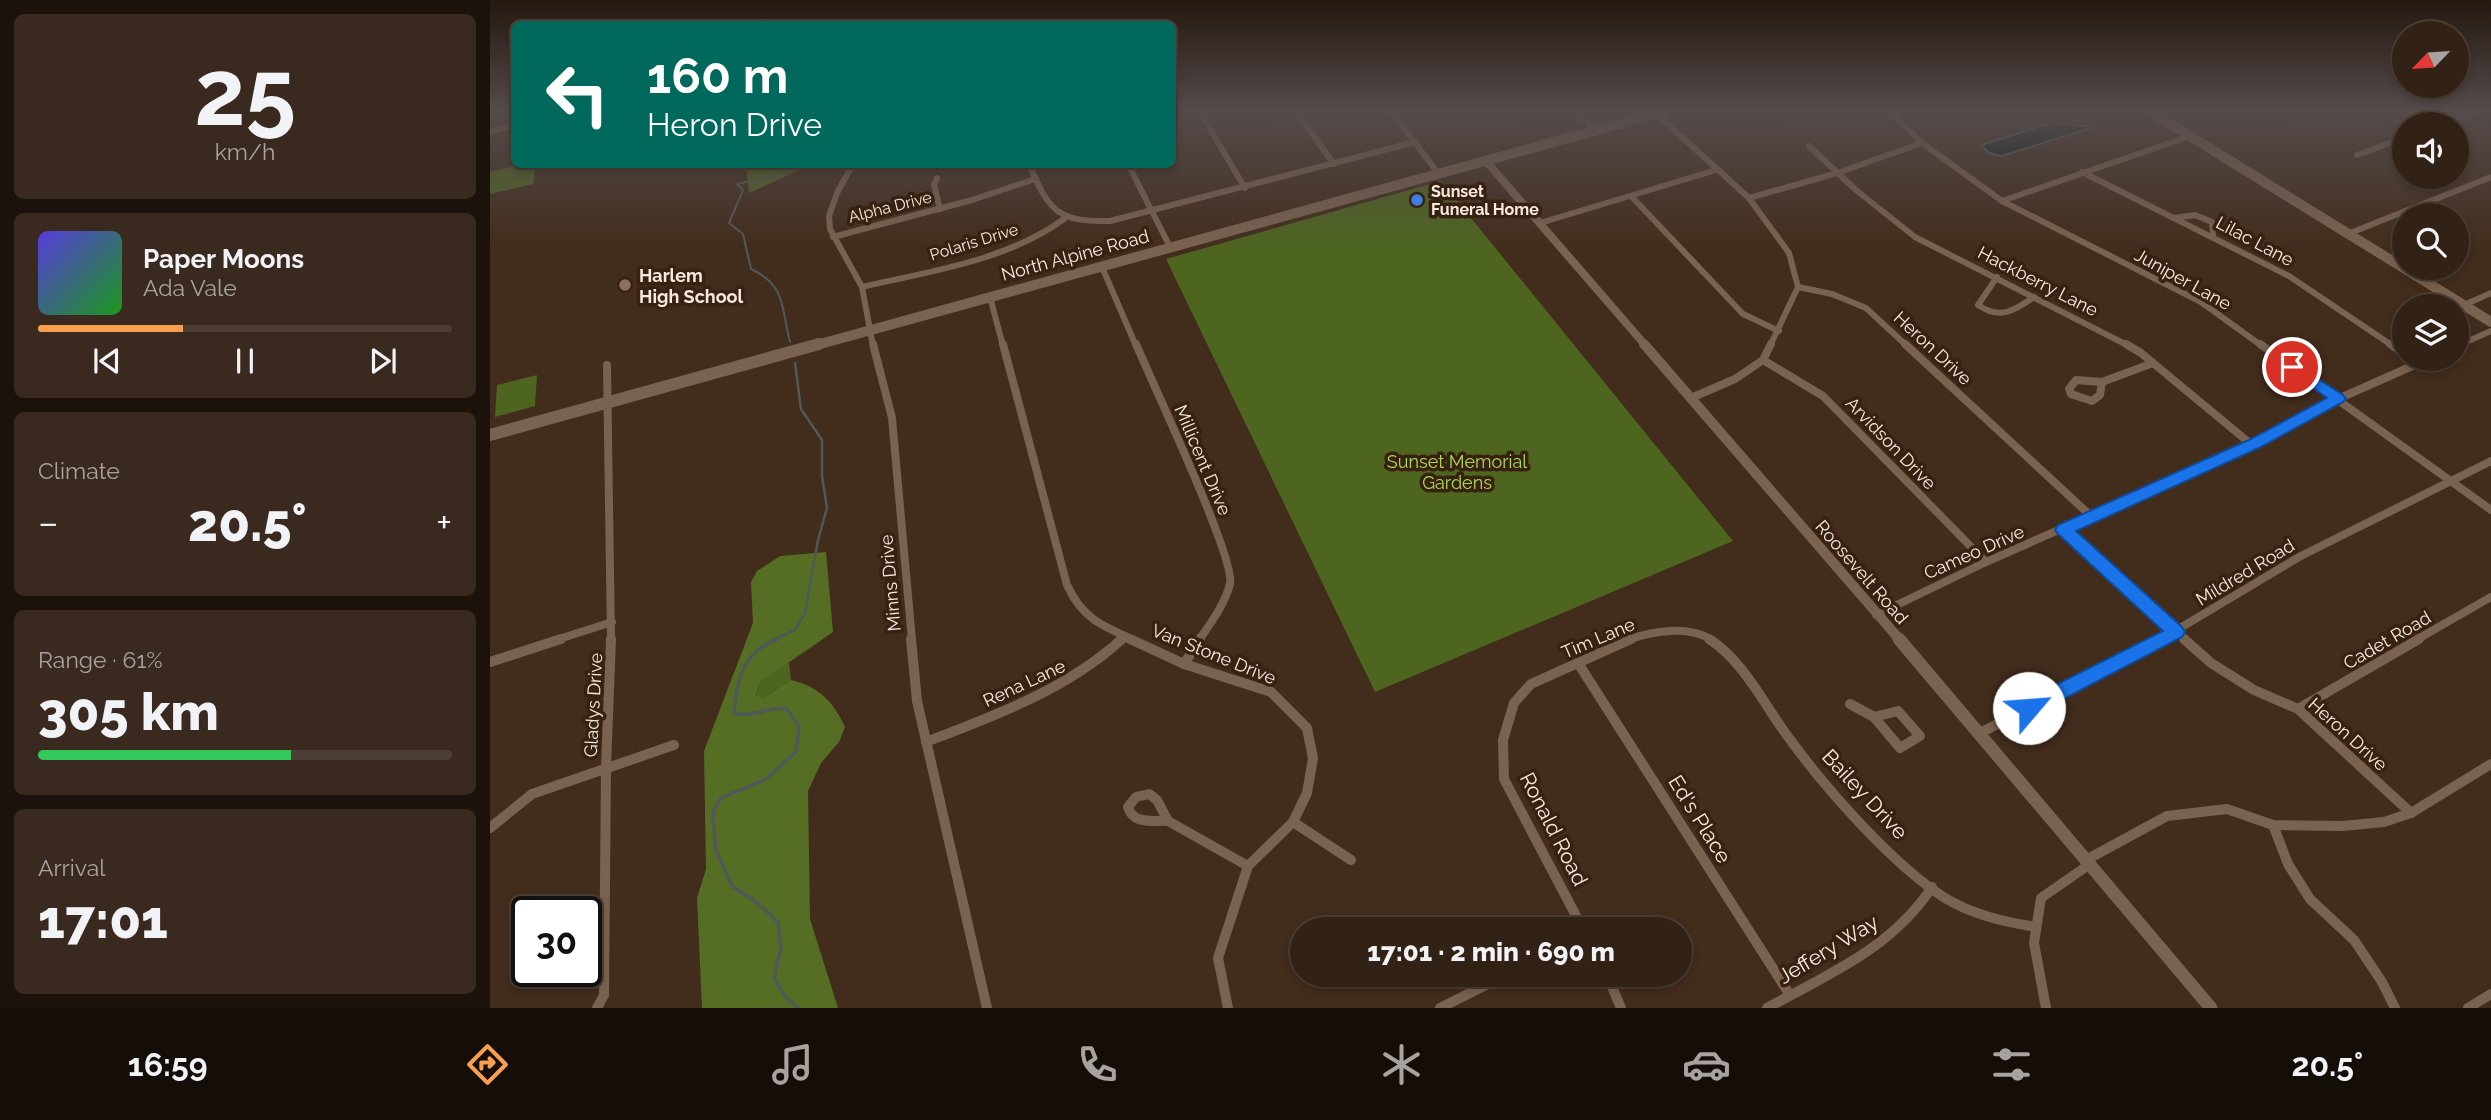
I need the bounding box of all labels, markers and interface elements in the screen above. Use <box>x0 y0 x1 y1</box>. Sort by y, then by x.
north arrow <box>2392 21 2469 98</box>
map controls <box>2392 21 2469 371</box>
text: 25 <box>194 39 296 146</box>
text: 160 m <box>647 47 788 104</box>
icon: left <box>532 49 623 140</box>
text: Heron Drive <box>647 106 822 143</box>
button: sound <box>2392 112 2469 189</box>
text: km/h <box>215 138 275 165</box>
place label: Sunset Funeral Home <box>1431 182 1539 219</box>
street label: Alpha Drive <box>846 187 934 227</box>
marker: Sunset Funeral Home <box>1409 192 1425 208</box>
button: search <box>2392 203 2469 280</box>
street label: Lilac Lane <box>2213 212 2298 270</box>
street label: Polaris Drive <box>927 220 1021 264</box>
street label: North Alpine Road <box>999 225 1151 285</box>
street label: Hackberry Lane <box>1974 242 2102 321</box>
text: Paper Moons <box>143 244 304 274</box>
street label: Juniper Lane <box>2131 244 2235 314</box>
place label: Harlem High School <box>639 265 743 307</box>
text: Ada Vale <box>143 274 237 301</box>
marker: Harlem High School <box>617 277 633 293</box>
button: layers <box>2392 294 2469 371</box>
street label: Heron Drive <box>1890 307 1976 390</box>
pin <box>2262 337 2322 397</box>
icon: previous <box>88 342 126 380</box>
icon: pause <box>226 342 264 380</box>
icon: next <box>364 342 402 380</box>
icon: arrive <box>2273 348 2311 386</box>
street label: Arvidson Drive <box>1842 392 1941 494</box>
street label: Millicent Drive <box>1170 402 1236 519</box>
park label: Sunset Memorial Gardens <box>1387 451 1527 493</box>
text: Climate <box>38 457 120 484</box>
text: 20.5° <box>188 492 307 553</box>
text: − <box>38 500 58 545</box>
text: + <box>436 500 452 545</box>
street label: Roosevelt Road <box>1811 516 1913 628</box>
street label: Cameo Drive <box>1921 520 2028 583</box>
street label: Minns Drive <box>875 533 905 632</box>
street label: Mildred Road <box>2192 534 2298 610</box>
street label: Cadet Road <box>2339 606 2435 674</box>
street label: Tim Lane <box>1558 613 1638 663</box>
street label: Van Stone Drive <box>1149 620 1280 689</box>
text: Range · 61% <box>38 646 163 673</box>
street label: Gladys Drive <box>580 652 606 758</box>
street label: Rena Lane <box>980 655 1069 711</box>
position arrow <box>1992 671 2066 745</box>
text: 305 km <box>38 681 219 742</box>
street label: Heron Drive <box>2304 693 2392 775</box>
street label: Bailey Drive <box>1817 744 1913 844</box>
street label: Ronald Road <box>1515 768 1593 890</box>
street label: Ed's Place <box>1663 770 1737 868</box>
text: Arrival <box>38 854 105 881</box>
text: 17:01 <box>38 889 168 950</box>
speed limit sign: 30 <box>511 896 602 987</box>
street label: Jeffery Way <box>1773 909 1883 989</box>
text: 17:01 · 2 min · 690 m <box>1367 937 1615 967</box>
icon: directions <box>463 1040 512 1089</box>
icon: music <box>768 1040 817 1089</box>
icon: phone <box>1073 1040 1122 1089</box>
icon: climate <box>1377 1040 1426 1089</box>
icon: car <box>1682 1040 1731 1089</box>
icon: filters <box>1987 1040 2036 1089</box>
text: 16:59 <box>128 1046 208 1083</box>
text: 20.5° <box>2291 1046 2363 1083</box>

